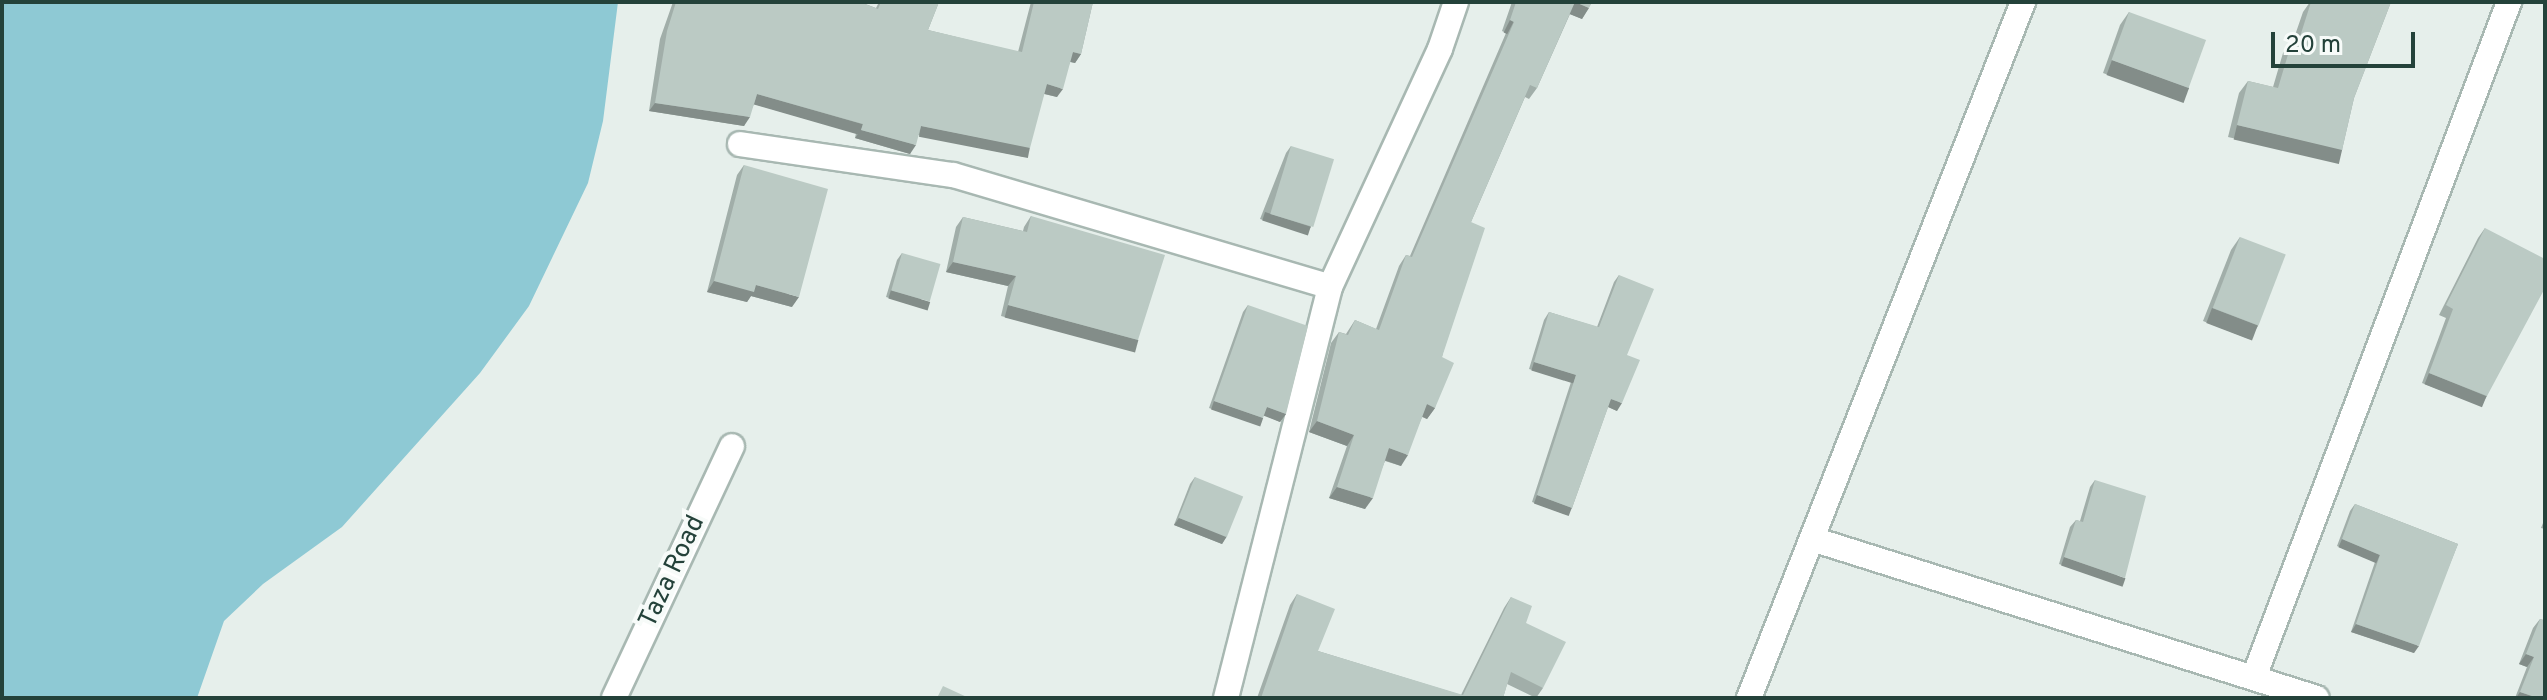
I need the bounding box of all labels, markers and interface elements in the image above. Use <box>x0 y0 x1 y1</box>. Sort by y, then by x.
scale bar <box>2275 16 2419 66</box>
text: 20 m <box>2285 31 2341 61</box>
street label: Taza Road <box>633 511 713 633</box>

